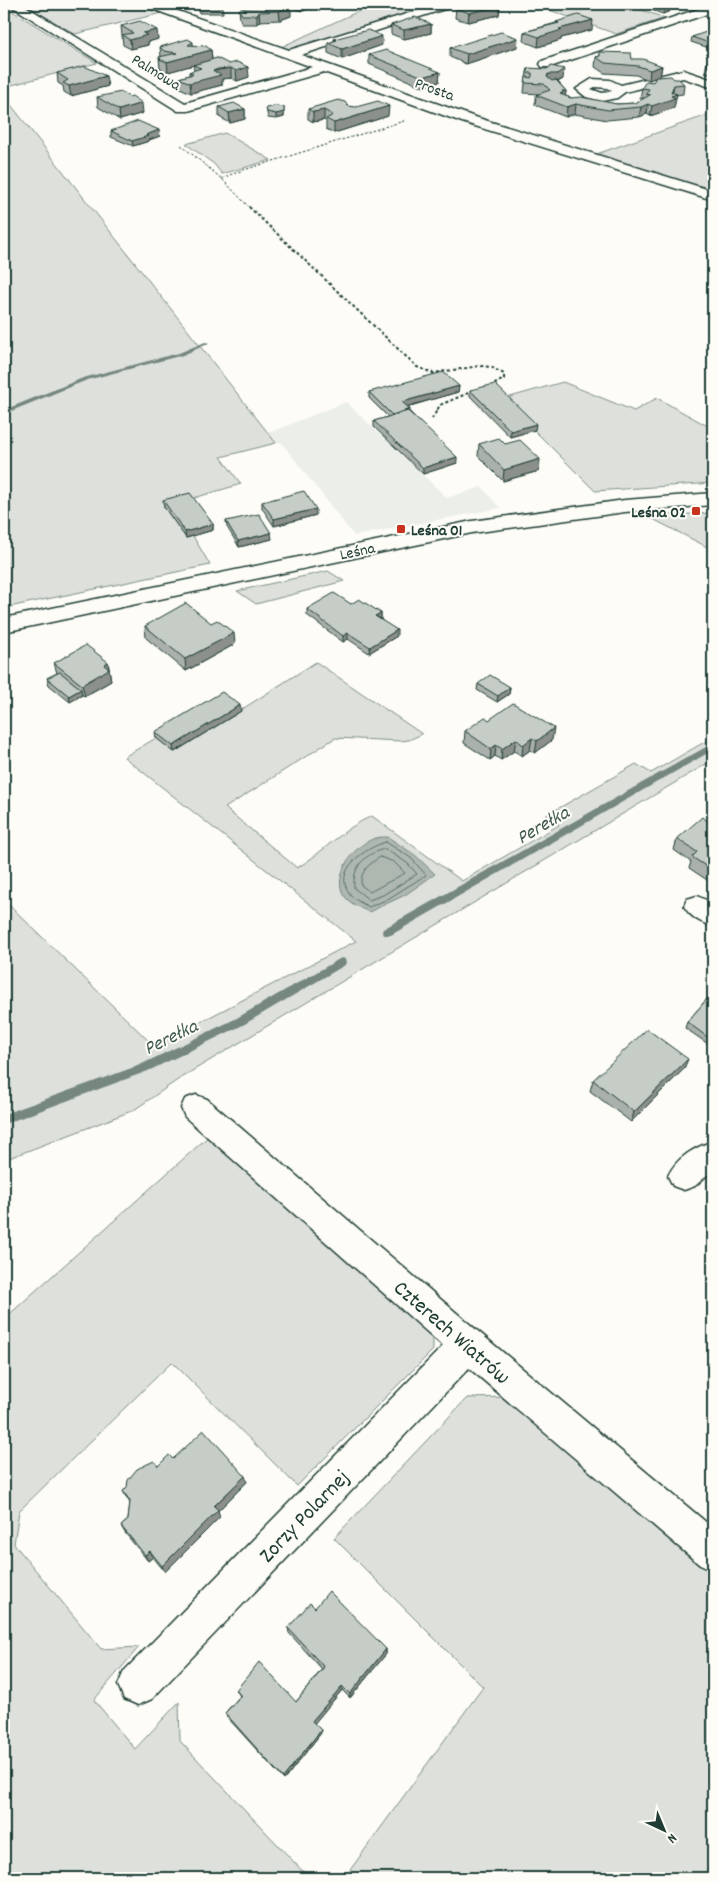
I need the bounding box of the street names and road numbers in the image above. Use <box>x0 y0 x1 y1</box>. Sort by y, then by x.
street label: Palmowa <box>126 49 185 98</box>
street label: Prosta <box>411 73 458 108</box>
street label: Leśna <box>338 537 378 567</box>
street label: Czterech Wiatrów <box>385 1274 516 1393</box>
street label: Zorzy Polarnej <box>253 1464 358 1571</box>

